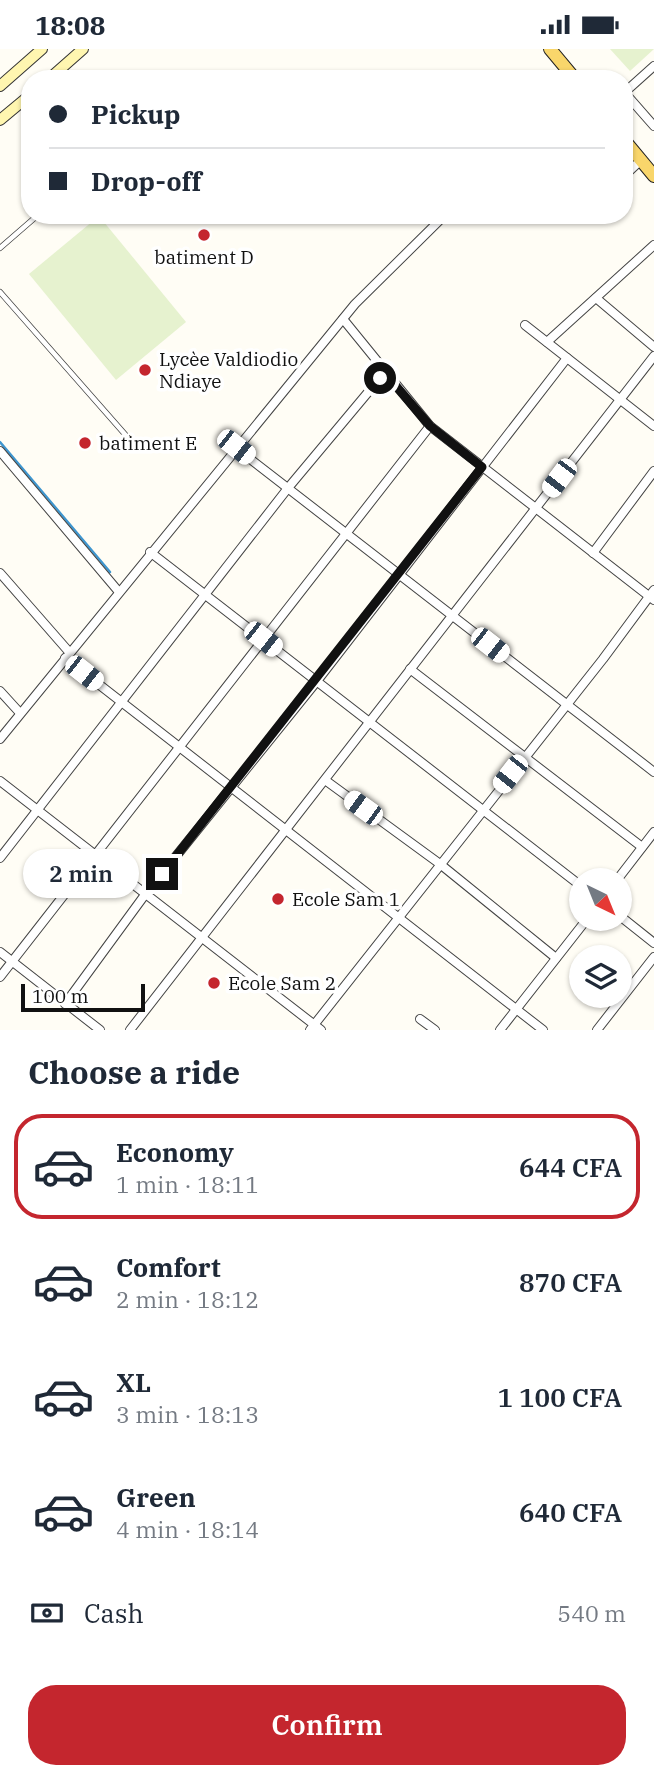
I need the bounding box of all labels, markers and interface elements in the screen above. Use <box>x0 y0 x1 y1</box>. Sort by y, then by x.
text: 18:08 <box>35 8 105 42</box>
text: Pickup <box>91 97 181 131</box>
text: Drop-off <box>91 164 202 198</box>
marker: batiment D <box>196 227 212 243</box>
place label: batiment D <box>154 245 254 269</box>
place label: Lycèe Valdiodio Ndiaye <box>159 347 298 393</box>
marker: Lycèe Valdiodio Ndiaye <box>137 362 153 378</box>
route start <box>364 362 396 394</box>
car <box>213 426 260 468</box>
place label: batiment E <box>99 431 197 455</box>
marker: batiment E <box>77 435 93 451</box>
car <box>538 455 581 501</box>
car <box>240 618 287 660</box>
car <box>467 624 514 666</box>
car <box>61 652 108 694</box>
car <box>489 751 532 797</box>
car <box>340 787 387 829</box>
callout: 2 min <box>22 849 138 899</box>
text: 2 min <box>49 858 113 888</box>
route end <box>146 858 178 890</box>
north arrow <box>569 868 632 931</box>
map controls <box>569 868 632 1008</box>
place label: Ecole Sam 1 <box>292 887 400 911</box>
marker: Ecole Sam 1 <box>270 891 286 907</box>
button: layers <box>569 945 632 1008</box>
place label: Ecole Sam 2 <box>228 971 336 995</box>
marker: Ecole Sam 2 <box>206 975 222 991</box>
scale bar <box>21 981 145 1013</box>
text: 100 m <box>32 984 89 1008</box>
text: Choose a ride <box>28 1051 240 1093</box>
icon: car <box>32 1135 95 1198</box>
text: Economy <box>116 1135 234 1169</box>
text: 644 CFA <box>519 1150 622 1184</box>
text: 1 min · 18:11 <box>116 1169 259 1199</box>
icon: car <box>32 1250 95 1313</box>
text: Comfort <box>116 1250 221 1284</box>
text: 870 CFA <box>519 1265 622 1299</box>
text: 2 min · 18:12 <box>116 1284 259 1314</box>
icon: car <box>32 1365 95 1428</box>
text: XL <box>116 1365 151 1399</box>
text: 1 100 CFA <box>497 1380 622 1414</box>
text: 3 min · 18:13 <box>116 1399 259 1429</box>
icon: car <box>32 1480 95 1543</box>
text: Green <box>116 1480 196 1514</box>
text: 640 CFA <box>519 1495 622 1529</box>
text: 4 min · 18:14 <box>116 1514 259 1544</box>
icon: cash <box>28 1594 66 1632</box>
text: Cash <box>84 1596 144 1630</box>
text: 540 m <box>557 1598 626 1628</box>
button: Confirm <box>28 1685 626 1765</box>

